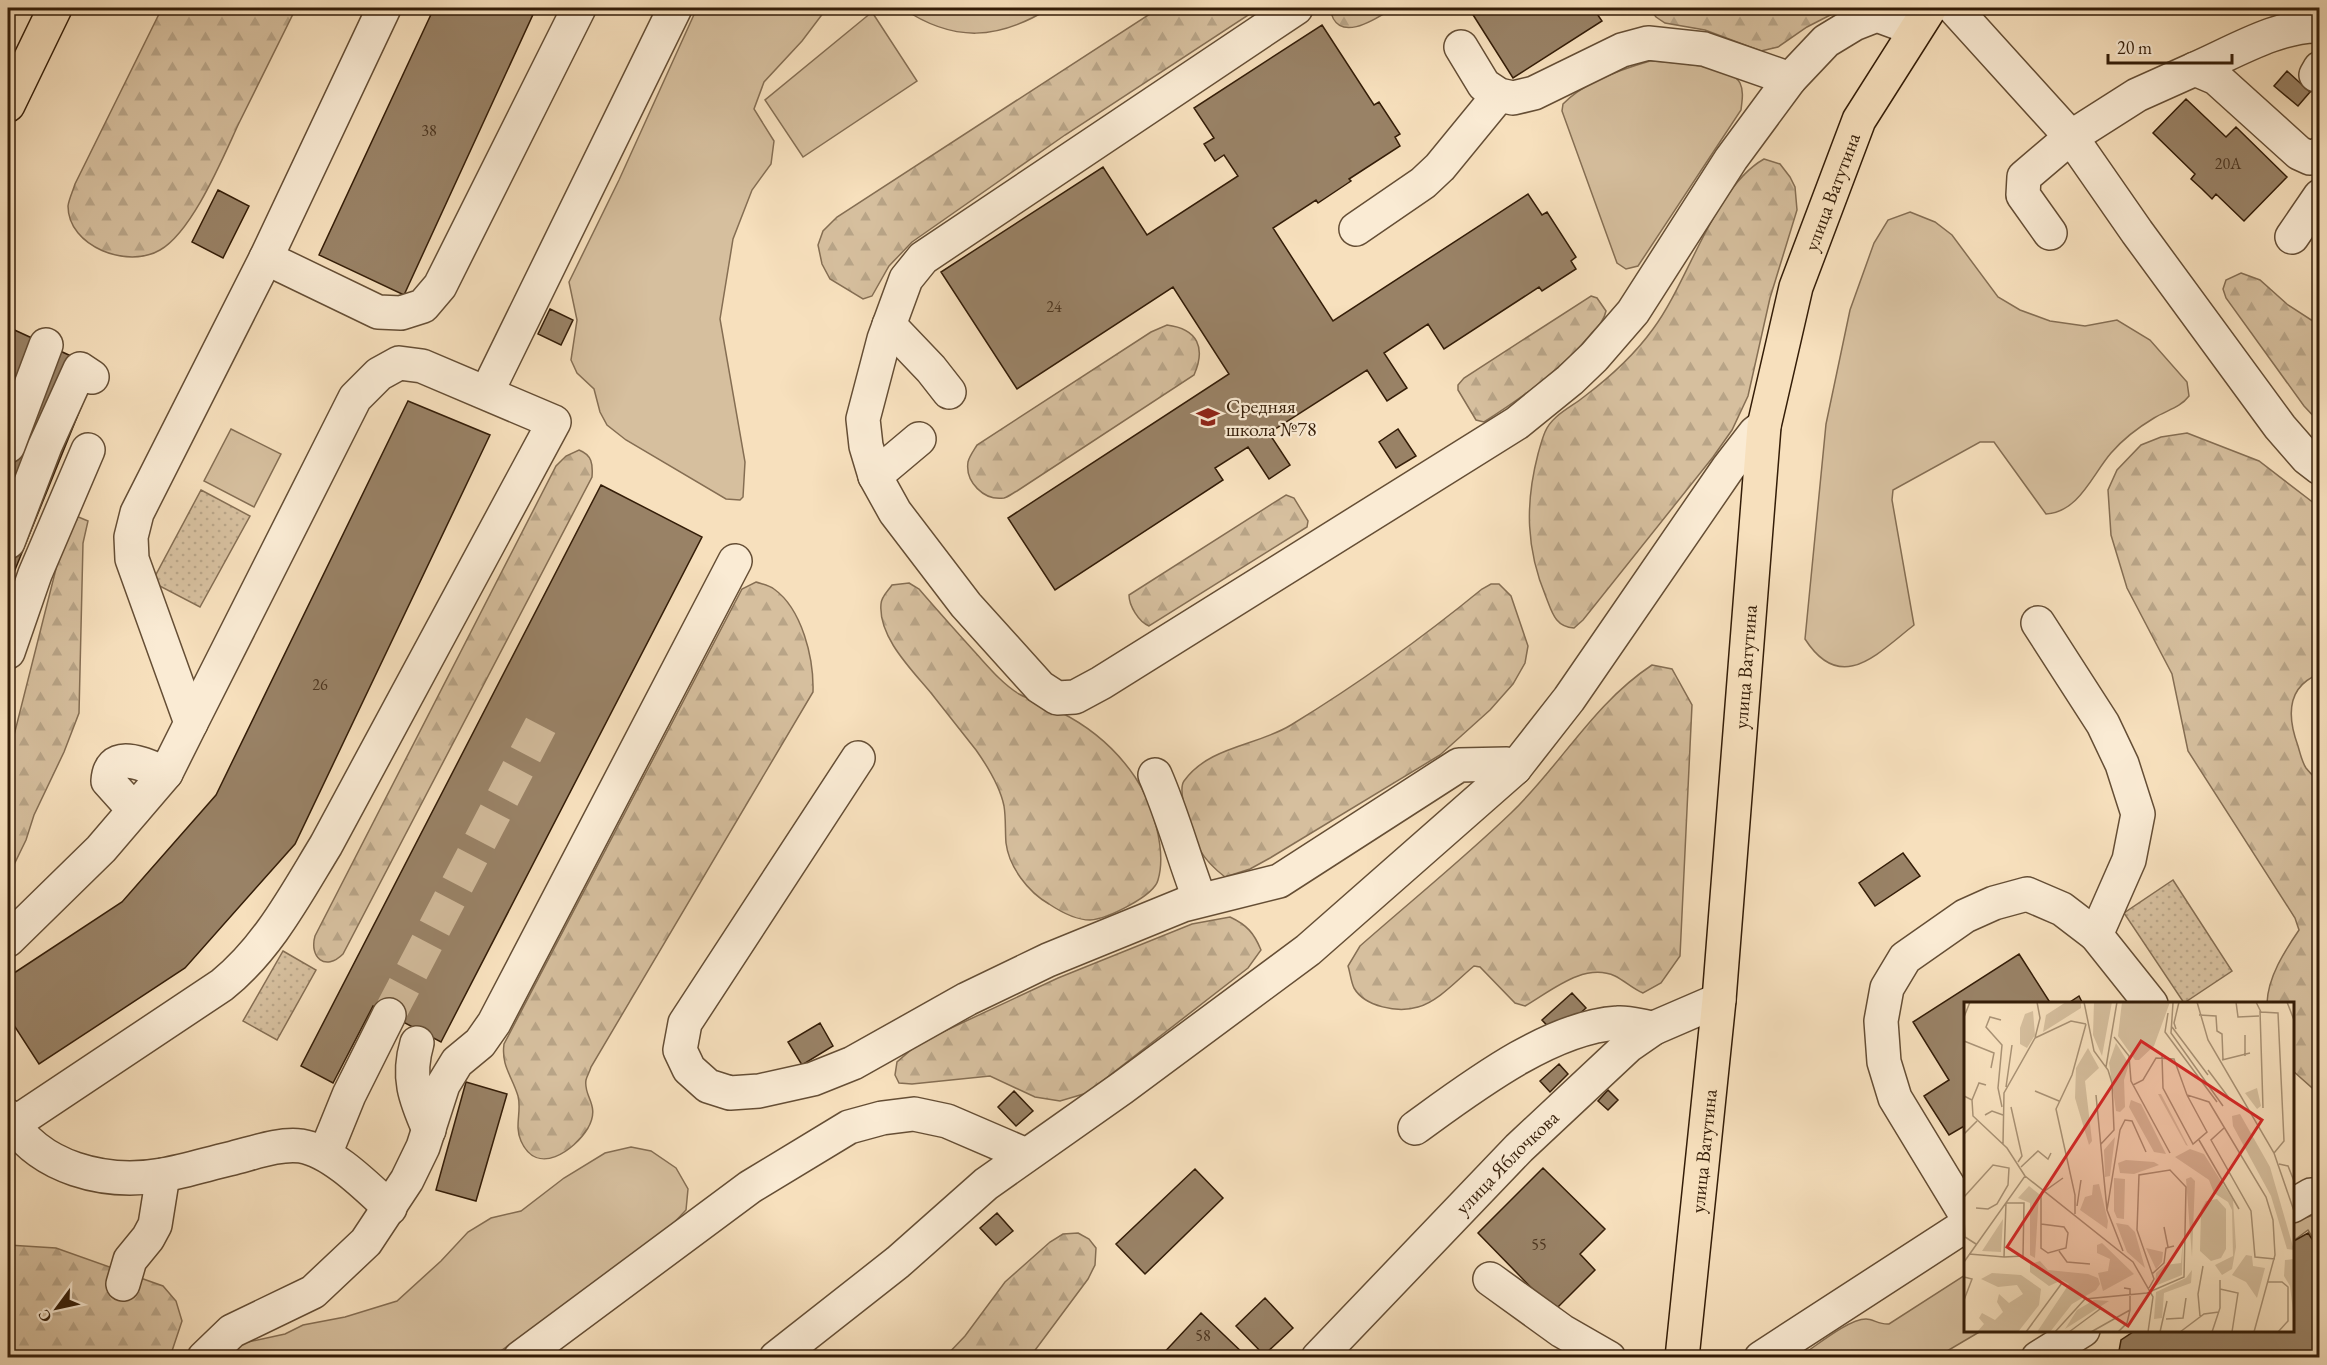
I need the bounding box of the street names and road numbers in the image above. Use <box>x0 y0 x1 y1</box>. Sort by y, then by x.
street label: улица Ватутина <box>1798 129 1866 255</box>
street label: улица Ватутина <box>1727 604 1763 730</box>
street label: улица Ватутина <box>1684 1088 1723 1214</box>
street label: улица Яблочкова <box>1449 1105 1564 1220</box>

